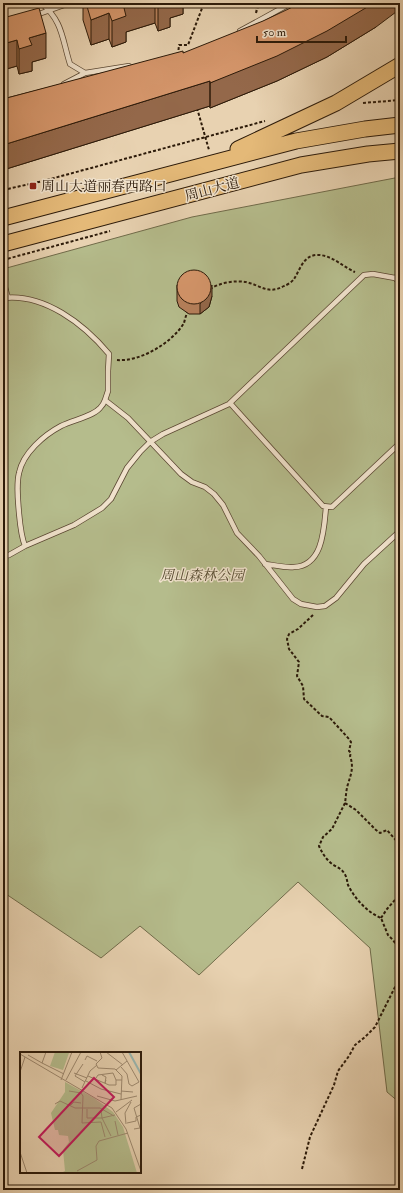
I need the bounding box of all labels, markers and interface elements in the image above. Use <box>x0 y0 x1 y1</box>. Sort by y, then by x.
scale bar <box>257 18 346 44</box>
text: 50 m <box>263 25 287 40</box>
street label: 周山大道 <box>183 174 241 205</box>
place label: 周山大道丽春西路口 <box>41 178 167 195</box>
marker: 周山大道丽春西路口 <box>28 181 38 191</box>
park label: 周山森林公园 <box>160 567 246 584</box>
inset map <box>20 1052 141 1173</box>

